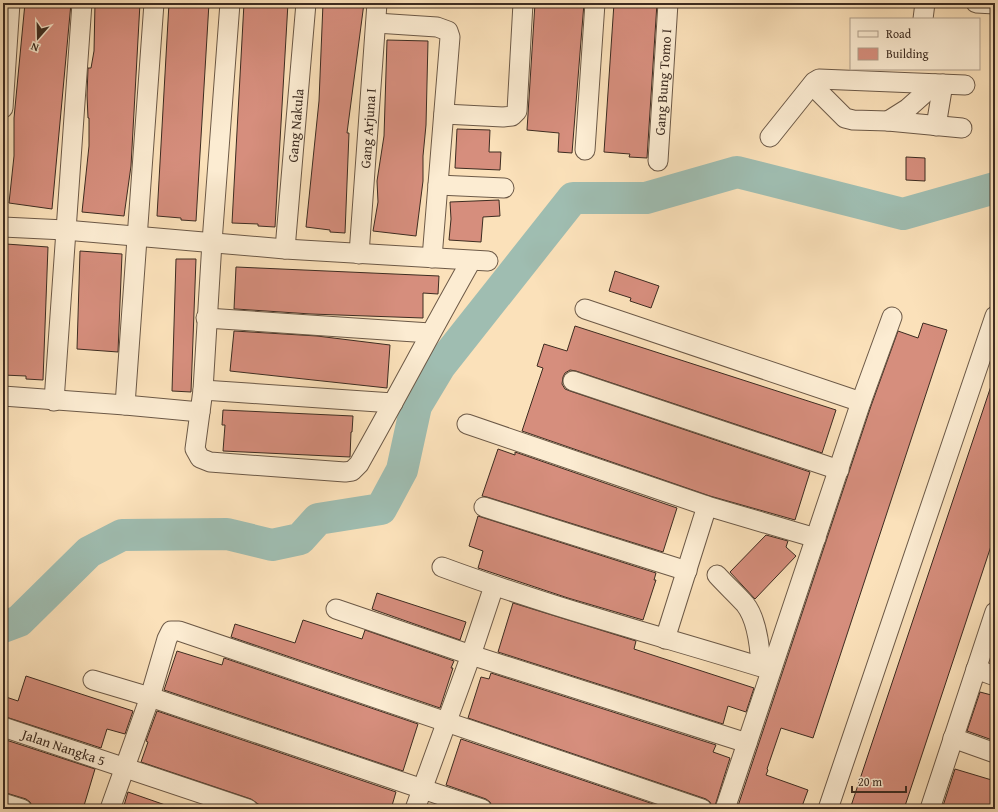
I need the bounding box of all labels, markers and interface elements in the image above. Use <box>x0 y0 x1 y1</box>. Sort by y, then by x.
north arrow <box>18 18 58 58</box>
legend <box>850 18 980 70</box>
text: Road <box>886 25 912 42</box>
street label: Gang Bung Tomo I <box>650 28 676 136</box>
text: N <box>28 38 41 56</box>
text: Building <box>886 45 929 62</box>
street label: Gang Nakula <box>282 87 309 163</box>
street label: Gang Arjuna I <box>355 88 381 169</box>
street label: Jalan Nangka 5 <box>17 723 108 771</box>
scale bar <box>852 768 906 794</box>
text: 20 m <box>858 773 882 790</box>

